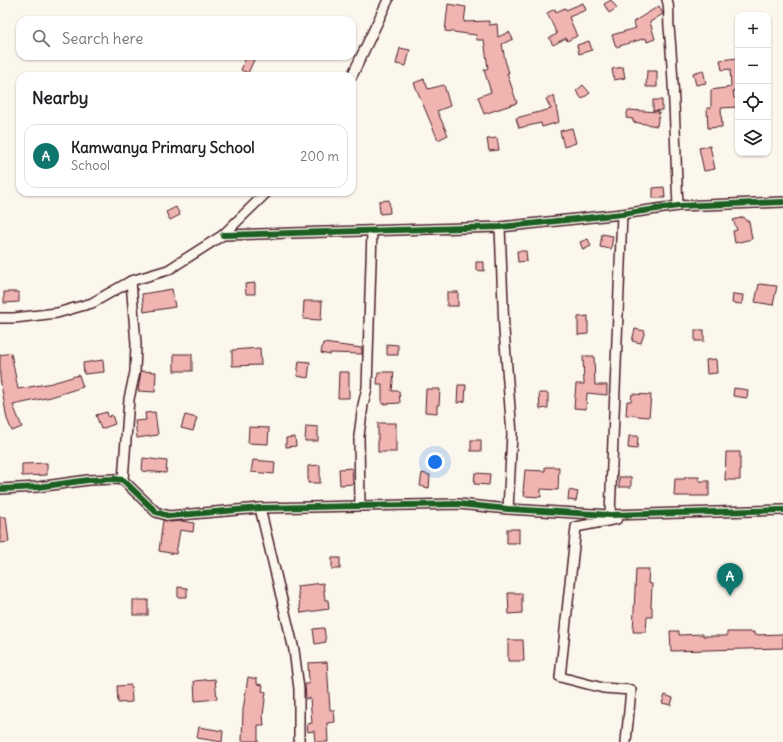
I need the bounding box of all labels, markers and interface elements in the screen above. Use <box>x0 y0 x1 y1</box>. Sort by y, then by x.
map controls <box>735 12 771 156</box>
button: + <box>735 12 771 48</box>
search box <box>16 16 356 60</box>
icon: search <box>30 27 52 49</box>
text: Search here <box>62 29 143 48</box>
button: − <box>735 48 771 84</box>
button: locate <box>735 84 771 120</box>
text: Nearby <box>32 87 88 109</box>
button: layers <box>735 120 771 156</box>
text: Kamwanya Primary School <box>71 138 255 157</box>
text: A <box>42 148 50 165</box>
text: 200 m <box>300 148 339 165</box>
text: School <box>71 157 110 174</box>
your location <box>425 452 445 472</box>
pin: A <box>717 563 743 596</box>

